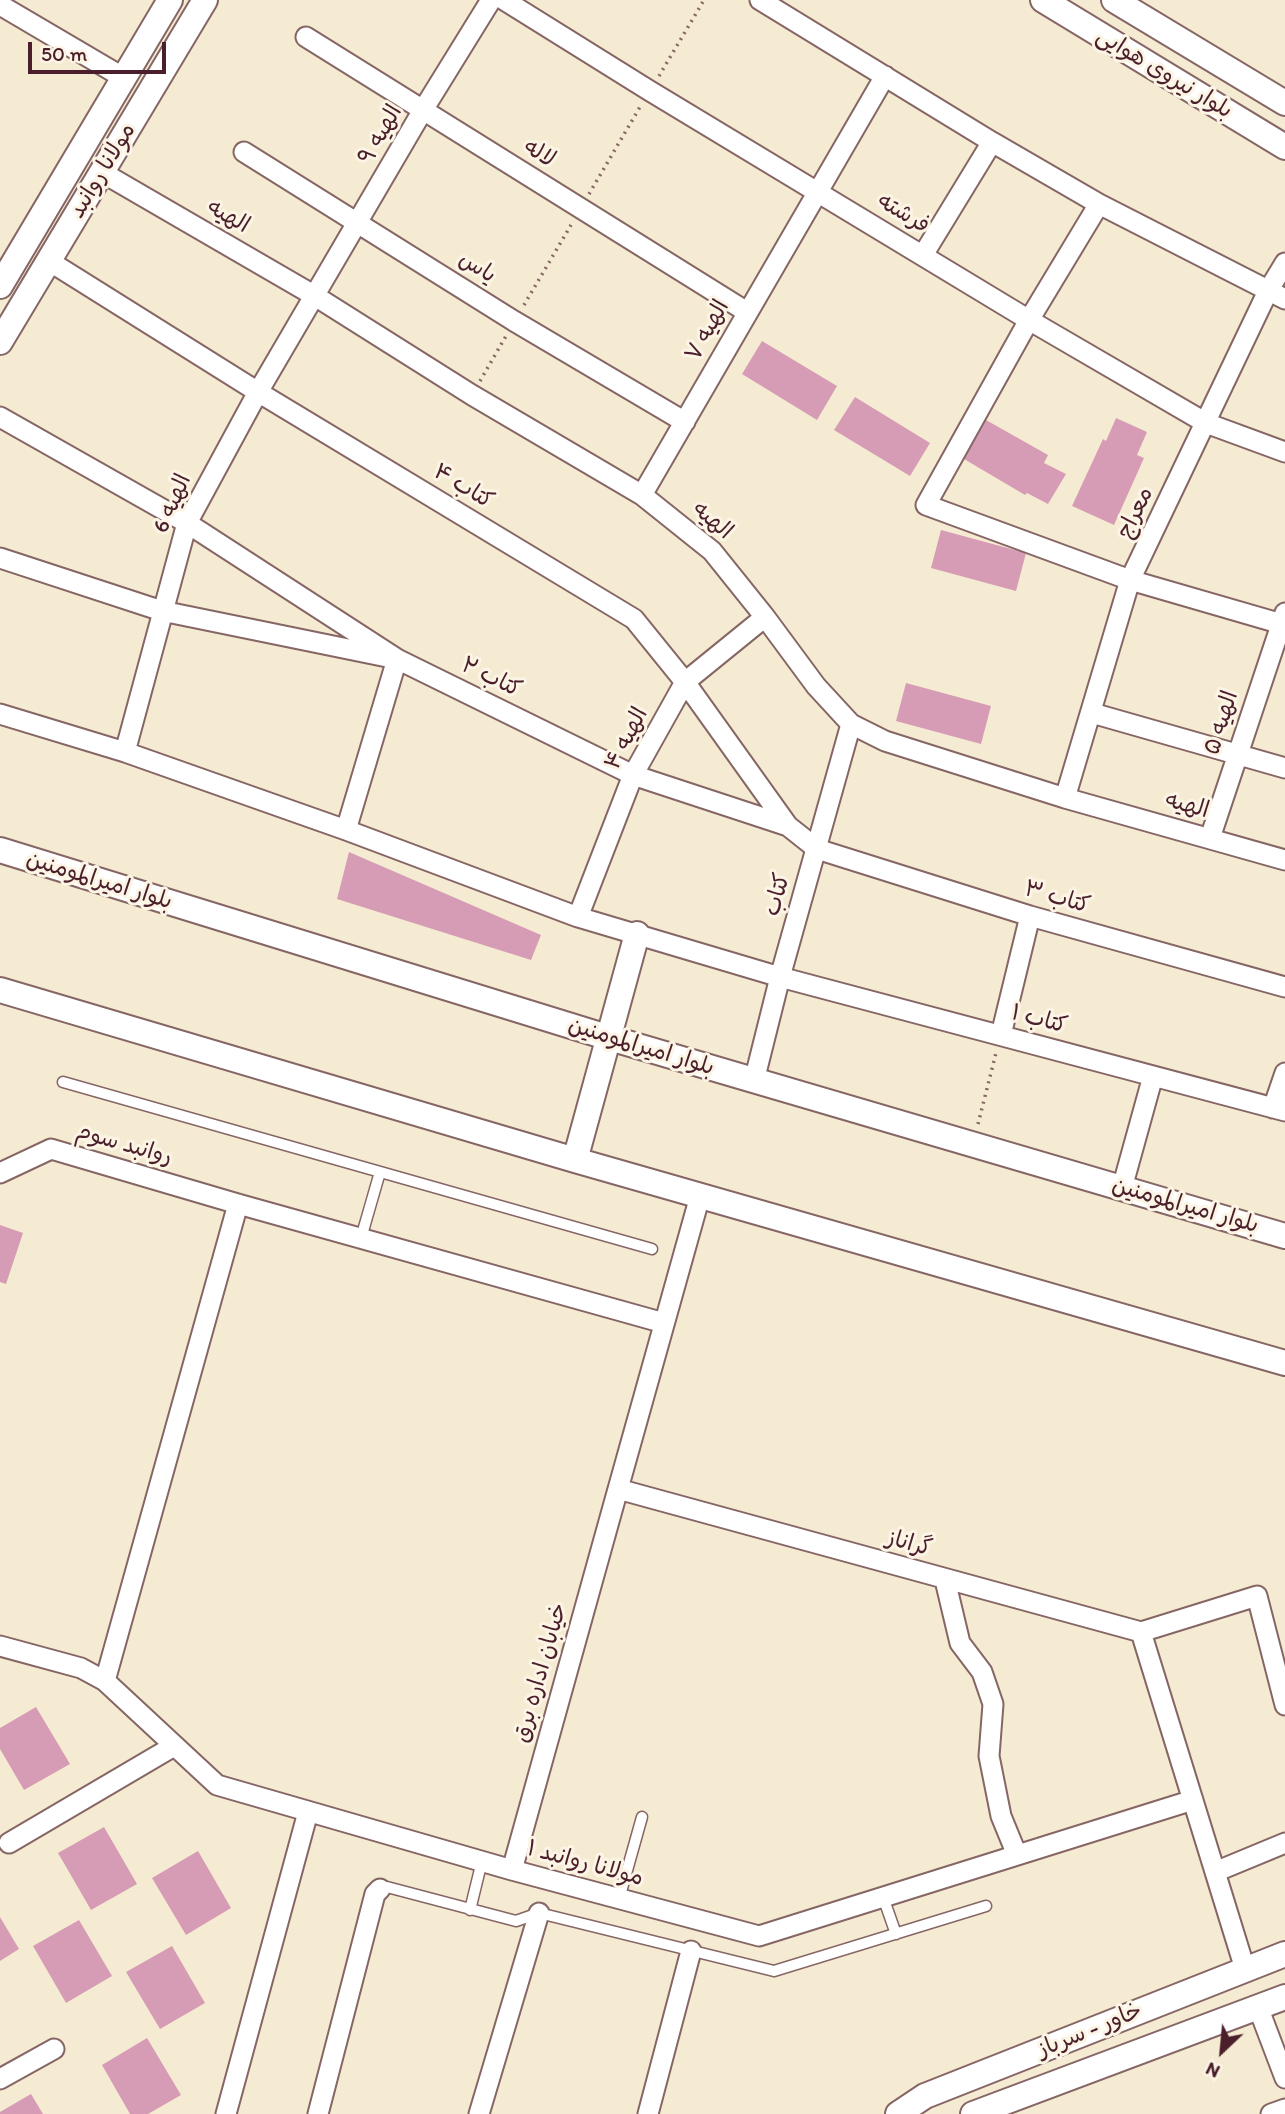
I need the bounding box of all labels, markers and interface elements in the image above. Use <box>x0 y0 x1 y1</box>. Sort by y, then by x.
street label: بلوار نیروی هوایی <box>1091 23 1237 125</box>
scale bar <box>32 28 170 72</box>
text: 50 m <box>41 41 87 66</box>
street label: الهیه ۹ <box>353 100 409 170</box>
street label: مولانا روانبد <box>64 118 142 224</box>
street label: لاله <box>518 134 560 174</box>
street label: فرشته <box>872 188 934 240</box>
street label: الهیه <box>202 194 254 240</box>
street label: یاس <box>453 246 501 290</box>
street label: الهیه ۷ <box>680 296 736 366</box>
street label: کتاب ۴ <box>428 458 498 516</box>
street label: الهیه 6 <box>148 470 198 538</box>
street label: معراج <box>1112 483 1160 543</box>
street label: الهیه <box>686 496 738 546</box>
street label: کتاب ۲ <box>456 652 526 704</box>
street label: الهیه ۵ <box>1199 688 1245 758</box>
street label: الهیه ۴ <box>599 703 655 775</box>
street label: الهیه <box>1162 787 1212 825</box>
street label: بلوار امیرالمومنین <box>23 846 175 916</box>
street label: کتاب <box>759 870 797 920</box>
street label: کتاب ۳ <box>1021 875 1093 921</box>
street label: کتاب ۱ <box>1008 999 1070 1041</box>
street label: بلوار امیرالمومنین <box>565 1012 717 1082</box>
street label: روانبد سوم <box>73 1118 175 1172</box>
street label: بلوار امیرالمومنین <box>1109 1172 1261 1240</box>
street label: گراناز <box>883 1525 935 1563</box>
street label: خیابان اداره برق <box>508 1600 574 1746</box>
street label: مولانا روانبد ۱ <box>524 1835 646 1893</box>
street label: خاور - سرباز <box>1034 1998 1146 2064</box>
north arrow <box>1187 2016 1257 2086</box>
text: N <box>1202 2057 1223 2083</box>

